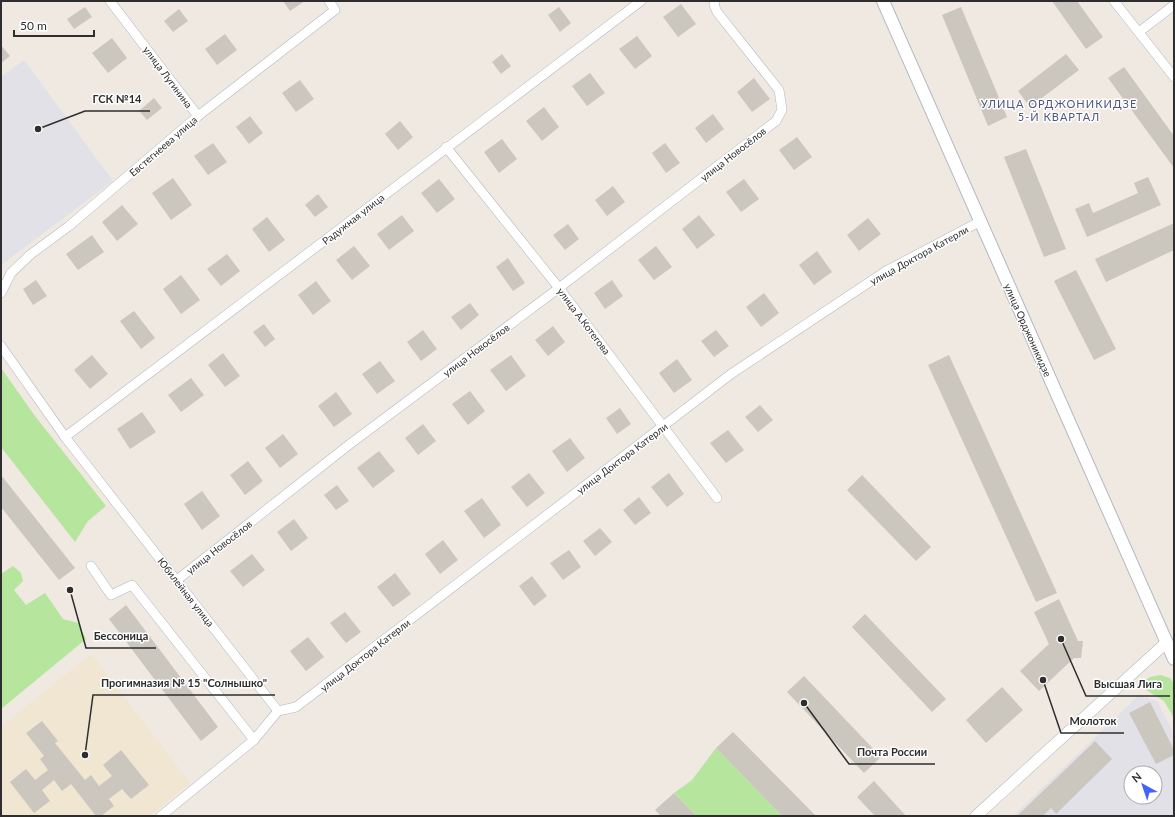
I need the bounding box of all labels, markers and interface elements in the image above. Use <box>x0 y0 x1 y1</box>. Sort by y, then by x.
scale bar <box>14 12 94 38</box>
text: 50 m <box>20 18 47 33</box>
street label: улица Лугинина <box>141 44 195 110</box>
callout: ГСК №14 <box>85 88 150 111</box>
text: ГСК №14 <box>93 92 142 105</box>
district label: УЛИЦА ОРДЖОНИКИДЗЕ 5-Й КВАРТАЛ <box>981 97 1137 123</box>
street label: Евстегнеева улица <box>127 113 199 179</box>
street label: улица Новосёлов <box>698 125 768 183</box>
street label: Радужная улица <box>320 191 386 247</box>
street label: улица Доктора Катерли <box>868 223 970 287</box>
street label: улица Орджоникидзе <box>1002 281 1054 379</box>
street label: улица А.Котегова <box>555 285 613 357</box>
street label: улица Новосёлов <box>440 321 512 379</box>
street label: улица Доктора Катерли <box>574 420 670 496</box>
street label: улица Новосёлов <box>184 518 254 576</box>
street label: Юбилейная улица <box>155 555 217 629</box>
street label: улица Доктора Катерли <box>318 616 412 694</box>
callout: Бессоница <box>86 625 156 648</box>
text: Бессоница <box>94 629 148 642</box>
callout: Прогимназия № 15 "Солнышко" <box>93 672 275 695</box>
callout: Высшая Лига <box>1086 673 1170 696</box>
text: Прогимназия № 15 "Солнышко" <box>101 676 267 689</box>
text: Высшая Лига <box>1094 677 1162 690</box>
callout: Молоток <box>1061 710 1124 733</box>
text: Молоток <box>1070 714 1116 727</box>
callout: Почта России <box>849 741 935 764</box>
text: Почта России <box>857 745 927 758</box>
north arrow <box>1123 765 1163 805</box>
text: N <box>1129 769 1144 785</box>

